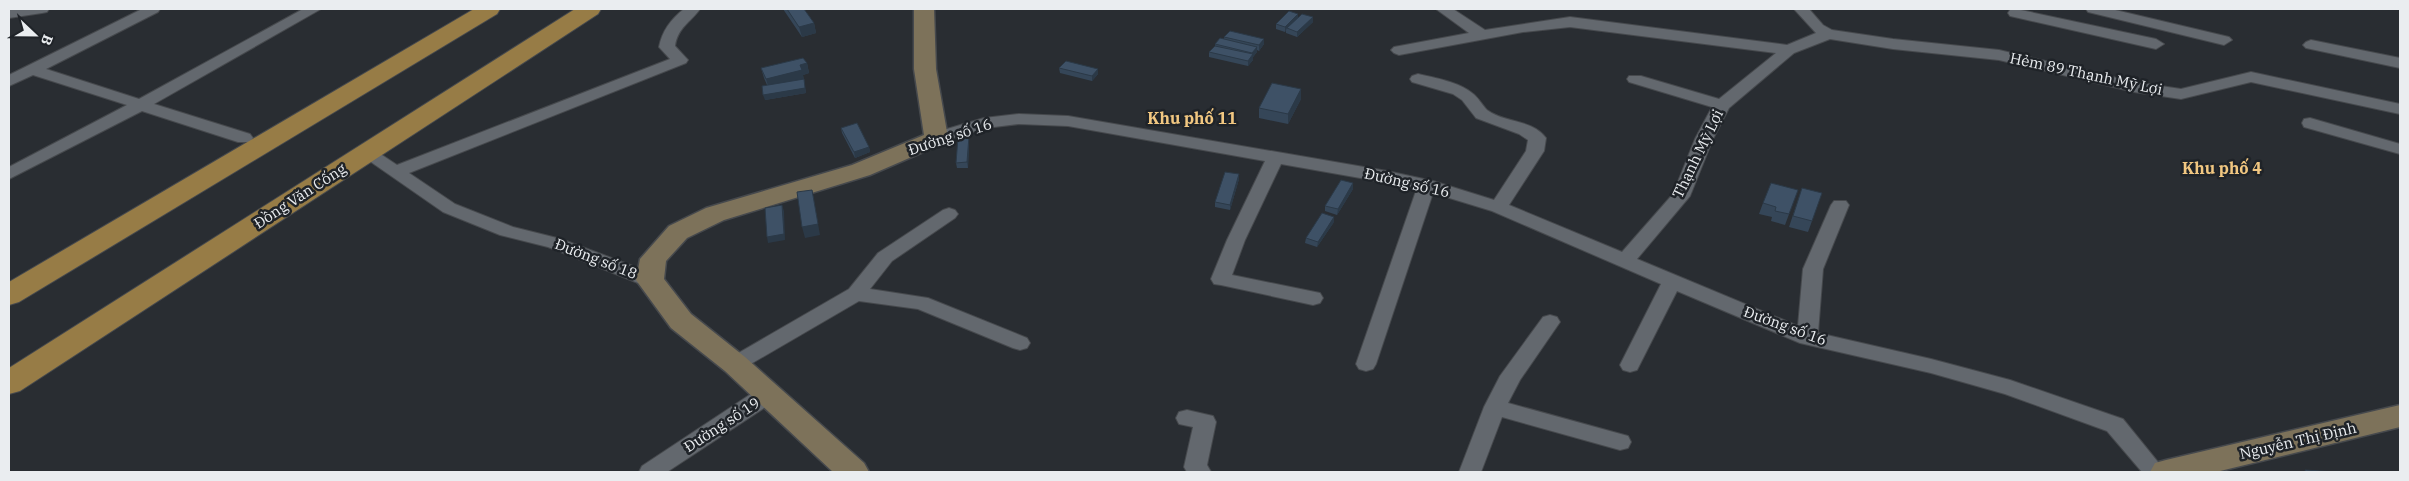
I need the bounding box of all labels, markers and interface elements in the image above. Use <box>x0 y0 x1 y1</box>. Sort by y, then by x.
north arrow <box>10 10 60 60</box>
text: B <box>37 32 57 48</box>
street label: Hẻm 89 Thạnh Mỹ Lợi <box>2008 48 2164 99</box>
street label: Thạnh Mỹ Lợi <box>1668 106 1727 201</box>
district label: Khu phố 11 <box>1147 107 1237 128</box>
street label: Đường số 16 <box>906 114 994 159</box>
district label: Khu phố 4 <box>2182 157 2262 178</box>
street label: Đồng Văn Cống <box>250 159 349 232</box>
street label: Đường số 16 <box>1363 163 1452 202</box>
street label: Đường số 18 <box>552 234 640 283</box>
street label: Đường số 16 <box>1741 302 1829 349</box>
street label: Đường số 19 <box>680 393 763 456</box>
street label: Nguyễn Thị Định <box>2238 418 2358 463</box>

